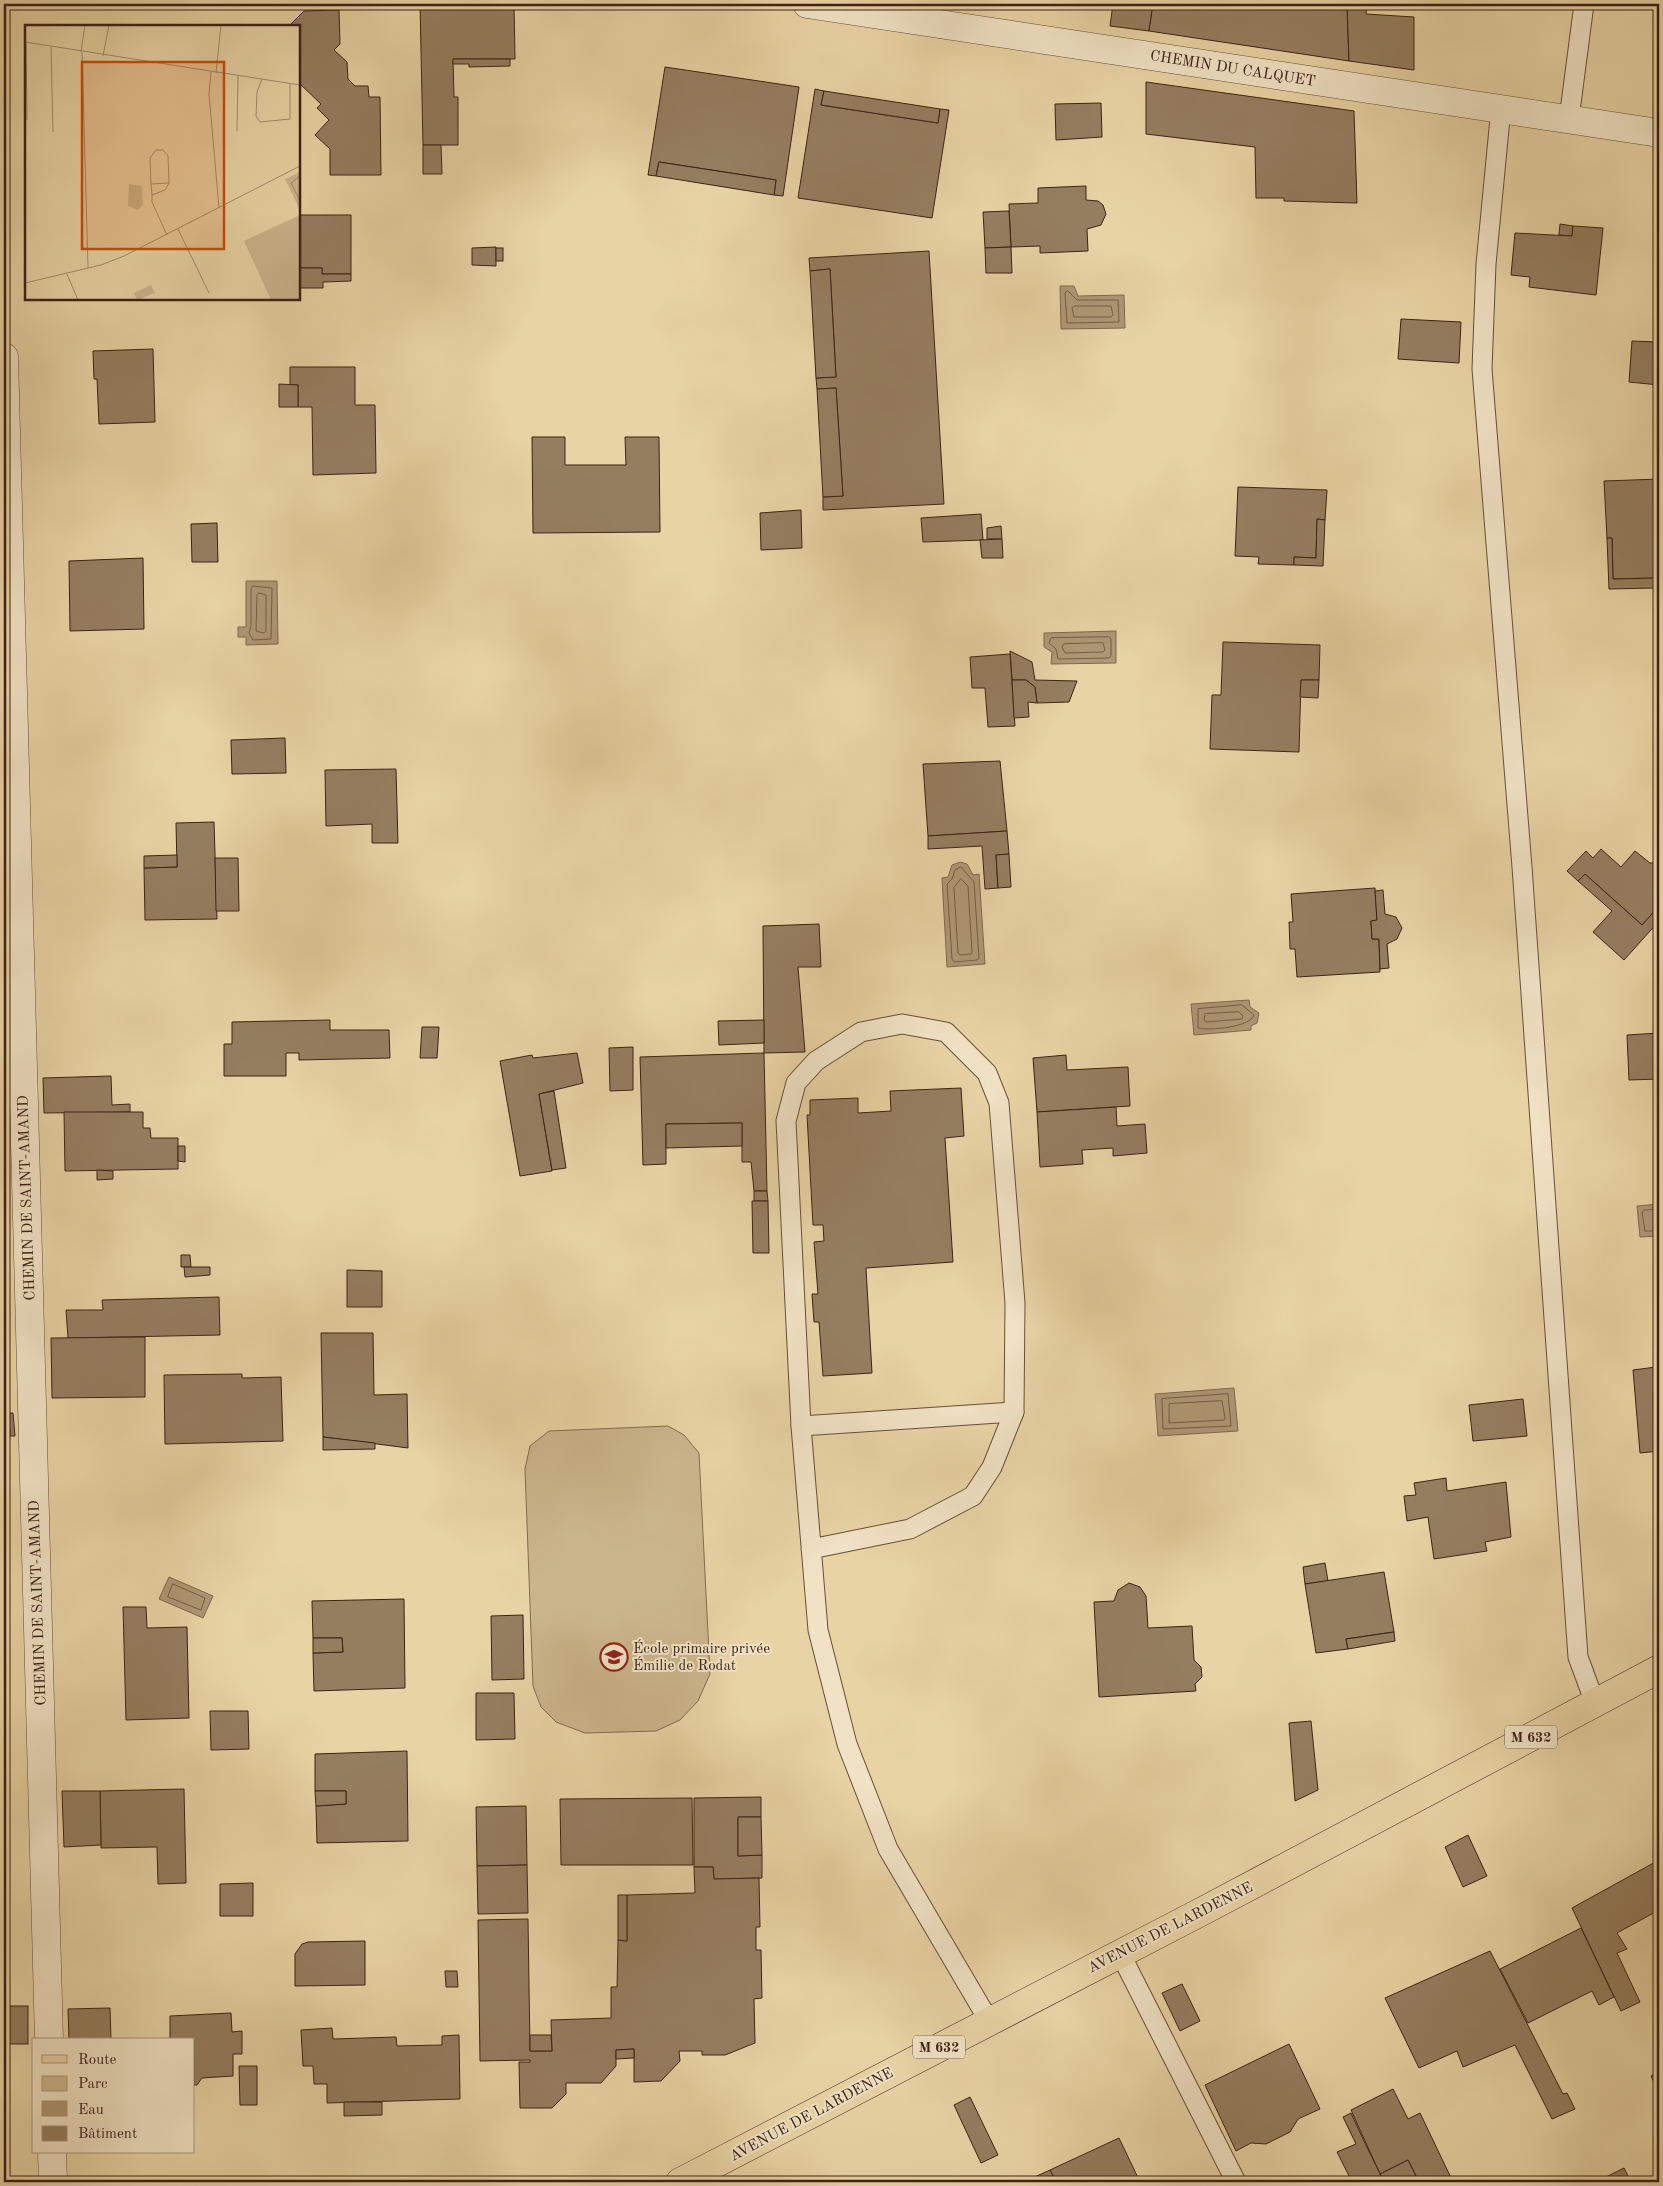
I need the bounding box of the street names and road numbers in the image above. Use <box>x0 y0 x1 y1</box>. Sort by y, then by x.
street label: CHEMIN DU CALQUET <box>1149 49 1317 90</box>
street label: CHEMIN DE SAINT-AMAND <box>16 1095 39 1301</box>
street label: CHEMIN DE SAINT-AMAND <box>27 1500 50 1706</box>
road number: M 632 <box>1505 1725 1557 1748</box>
street label: AVENUE DE LARDENNE <box>1086 1880 1255 1976</box>
road number: M 632 <box>913 2035 965 2058</box>
street label: AVENUE DE LARDENNE <box>728 2066 896 2165</box>

